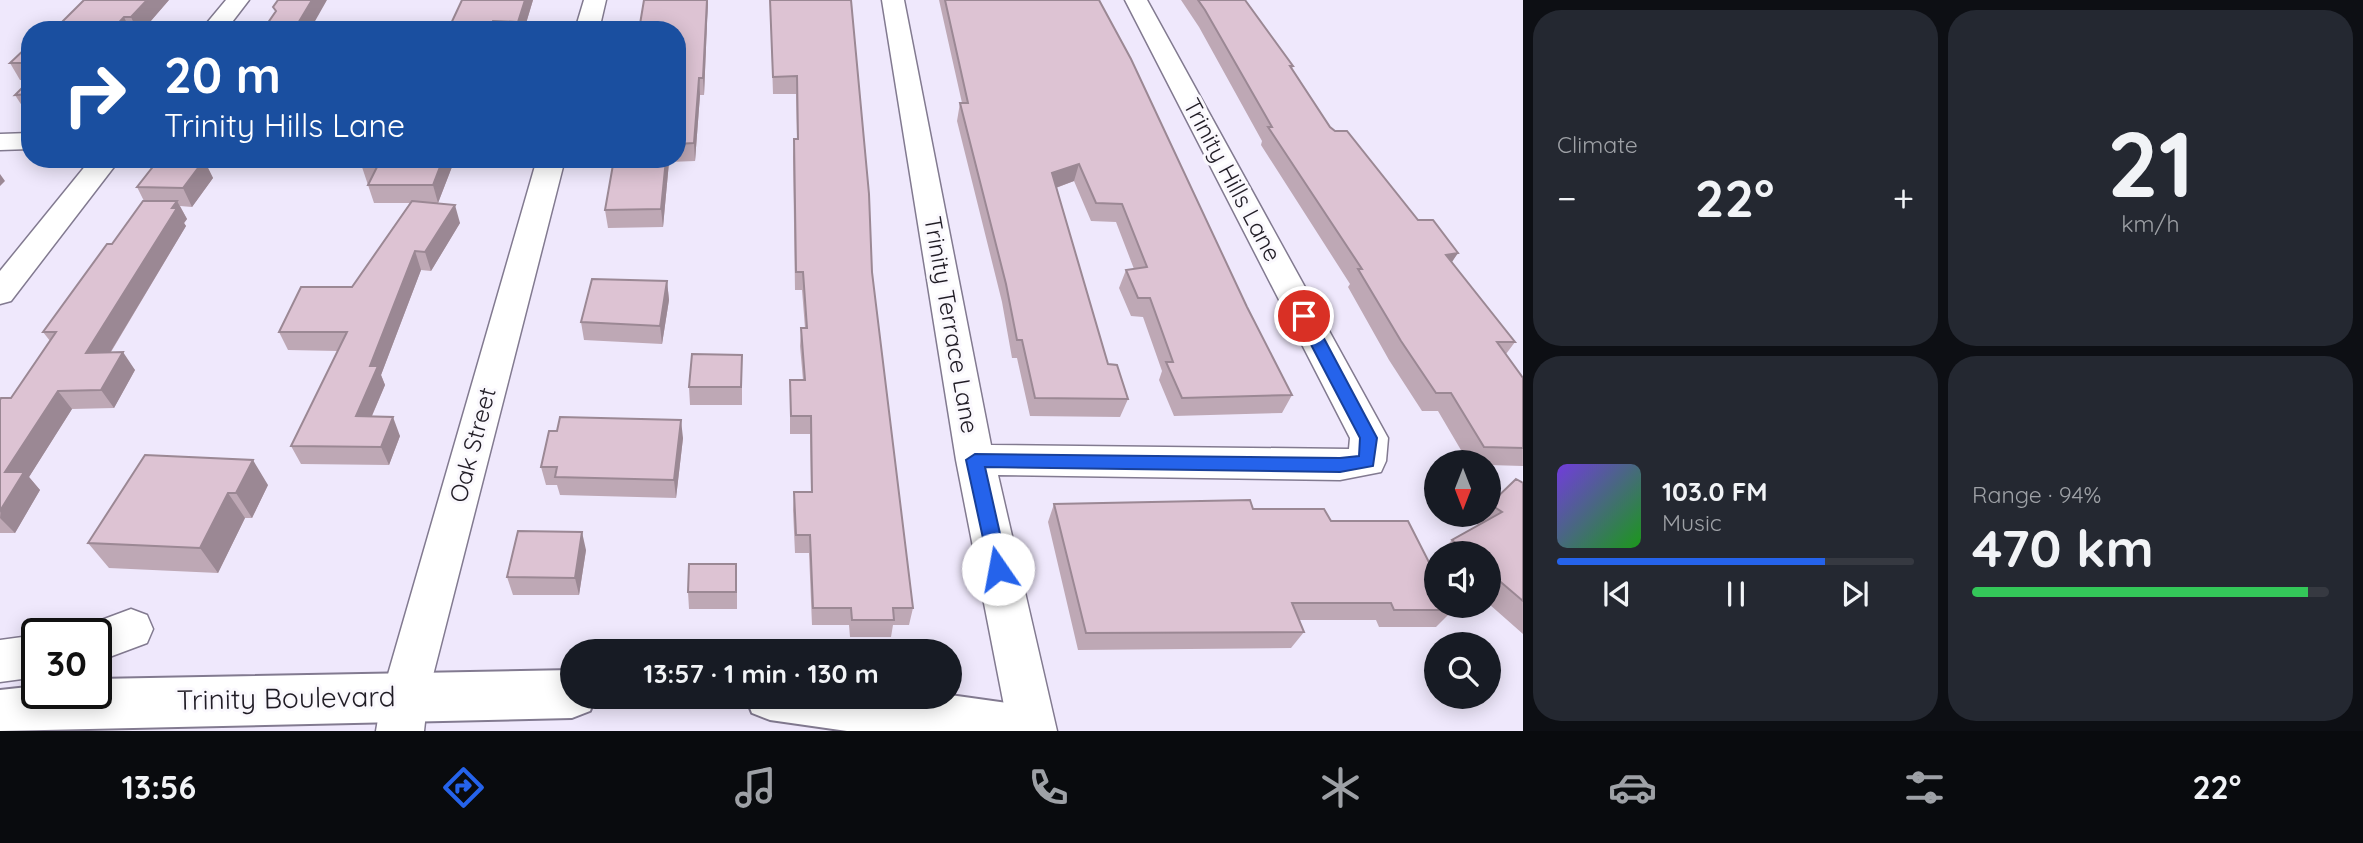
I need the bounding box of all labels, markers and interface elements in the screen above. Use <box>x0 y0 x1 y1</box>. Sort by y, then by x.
text: 20 m <box>164 44 281 105</box>
icon: right <box>49 49 140 140</box>
street label: Trinity Hills Lane <box>1177 93 1289 266</box>
text: Trinity Hills Lane <box>164 105 405 145</box>
text: 21 <box>2107 106 2194 220</box>
text: Climate <box>1557 130 1638 159</box>
text: 22° <box>1695 165 1774 230</box>
text: − <box>1557 174 1577 222</box>
text: + <box>1893 174 1914 222</box>
text: km/h <box>2121 209 2180 238</box>
street label: Trinity Terrace Lane <box>918 214 986 436</box>
pin <box>1274 286 1334 346</box>
icon: arrive <box>1285 297 1323 335</box>
street label: Oak Street <box>442 384 502 506</box>
north arrow <box>1424 450 1502 527</box>
map controls <box>1424 450 1501 709</box>
text: 103.0 FM <box>1662 475 1768 508</box>
text: Range · 94% <box>1972 480 2101 509</box>
text: Music <box>1662 508 1722 537</box>
text: 470 km <box>1972 515 2154 580</box>
position arrow <box>961 532 1035 606</box>
button: sound <box>1424 541 1501 618</box>
icon: previous <box>1598 575 1636 613</box>
icon: pause <box>1717 575 1755 613</box>
icon: next <box>1836 575 1874 613</box>
speed limit sign: 30 <box>21 618 112 709</box>
button: search <box>1424 632 1501 709</box>
text: 13:57 · 1 min · 130 m <box>643 657 879 690</box>
street label: Trinity Boulevard <box>176 678 396 717</box>
icon: directions <box>439 763 488 812</box>
icon: music <box>731 763 780 812</box>
icon: phone <box>1024 763 1073 812</box>
icon: climate <box>1316 763 1365 812</box>
icon: car <box>1608 763 1657 812</box>
icon: filters <box>1900 763 1949 812</box>
text: 13:56 <box>122 767 196 807</box>
text: 22° <box>2192 767 2241 807</box>

